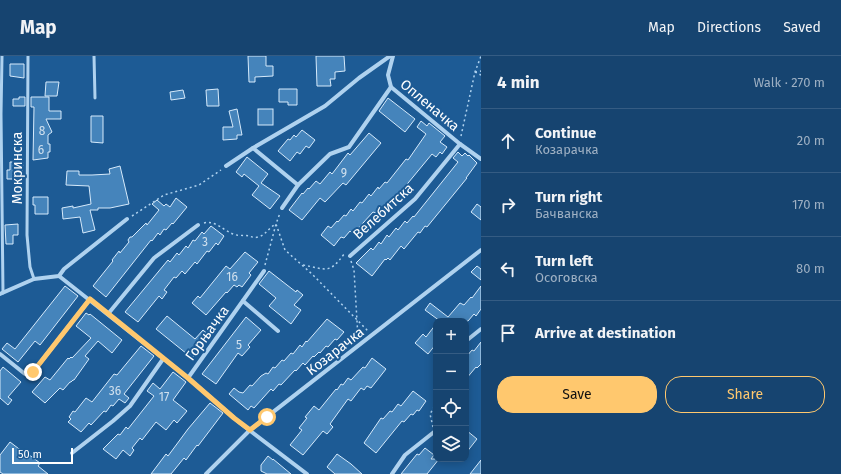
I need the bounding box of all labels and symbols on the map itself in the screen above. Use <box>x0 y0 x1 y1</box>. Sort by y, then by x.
street label: Опленачка <box>397 76 463 135</box>
house number: 8 <box>39 124 46 138</box>
street label: Мокринска <box>9 132 26 204</box>
house number: 6 <box>38 143 44 157</box>
house number: 9 <box>341 166 347 180</box>
street label: Велебитска <box>350 180 417 243</box>
house number: 3 <box>202 235 208 249</box>
house number: 16 <box>226 270 238 284</box>
street label: Горњачка <box>182 303 233 364</box>
street label: Козарачка <box>303 324 368 379</box>
house number: 5 <box>236 338 242 352</box>
route end <box>24 363 42 381</box>
house number: 36 <box>109 384 121 398</box>
house number: 17 <box>159 390 169 404</box>
route start <box>258 408 276 426</box>
scale bar <box>12 446 73 465</box>

